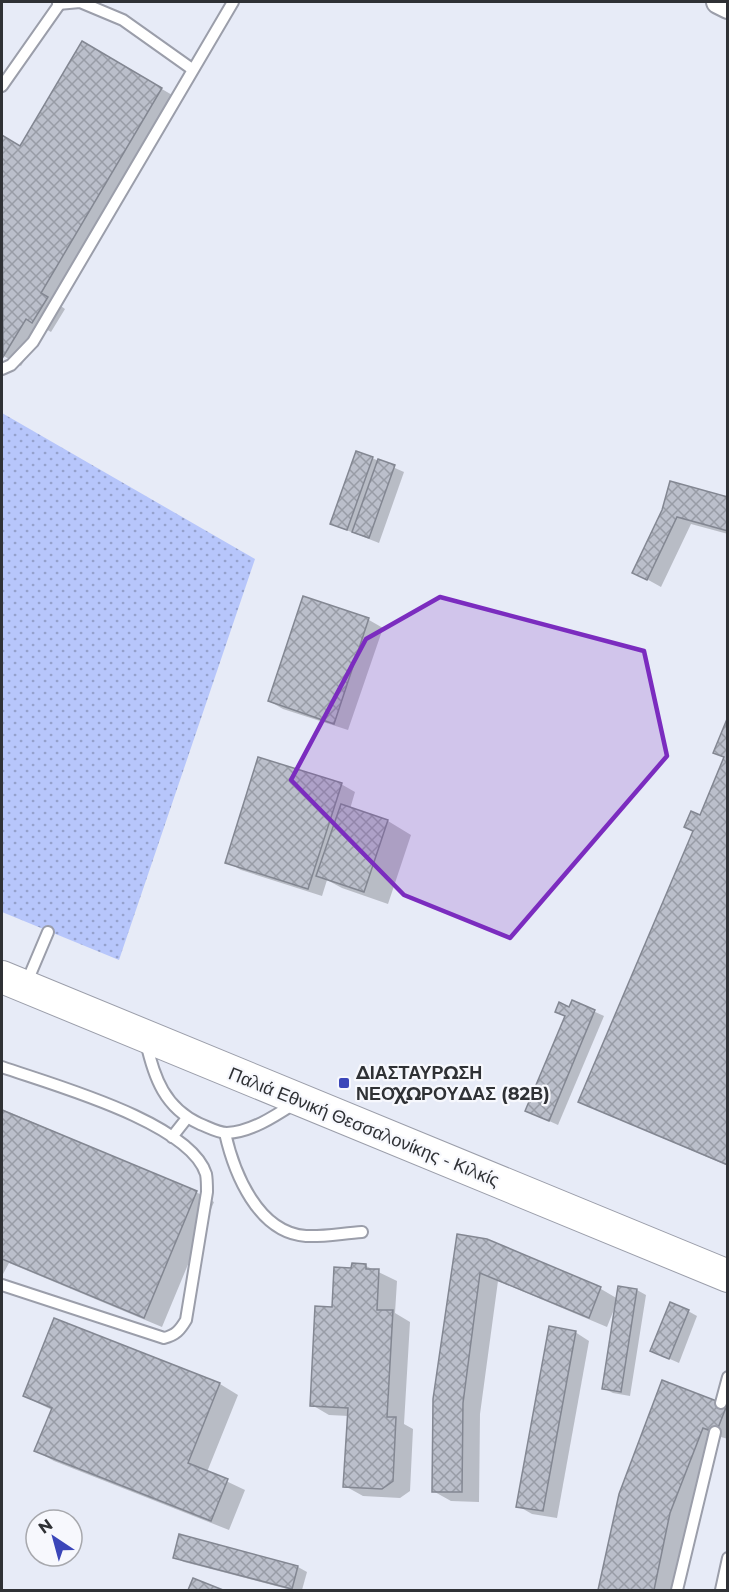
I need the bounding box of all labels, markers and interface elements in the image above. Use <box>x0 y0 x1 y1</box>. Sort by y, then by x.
place label: ΔΙΑΣΤΑΥΡΩΣΗ ΝΕΟΧΩΡΟΥΔΑΣ (82Β) <box>355 1062 550 1105</box>
street label: Παλιά Εθνική Θεσσαλονίκης - Κιλκίς <box>225 1063 503 1192</box>
marker: ΔΙΑΣΤΑΥΡΩΣΗ ΝΕΟΧΩΡΟΥΔΑΣ (82Β) <box>337 1076 351 1090</box>
north arrow <box>24 1508 84 1568</box>
text: N <box>35 1515 56 1538</box>

